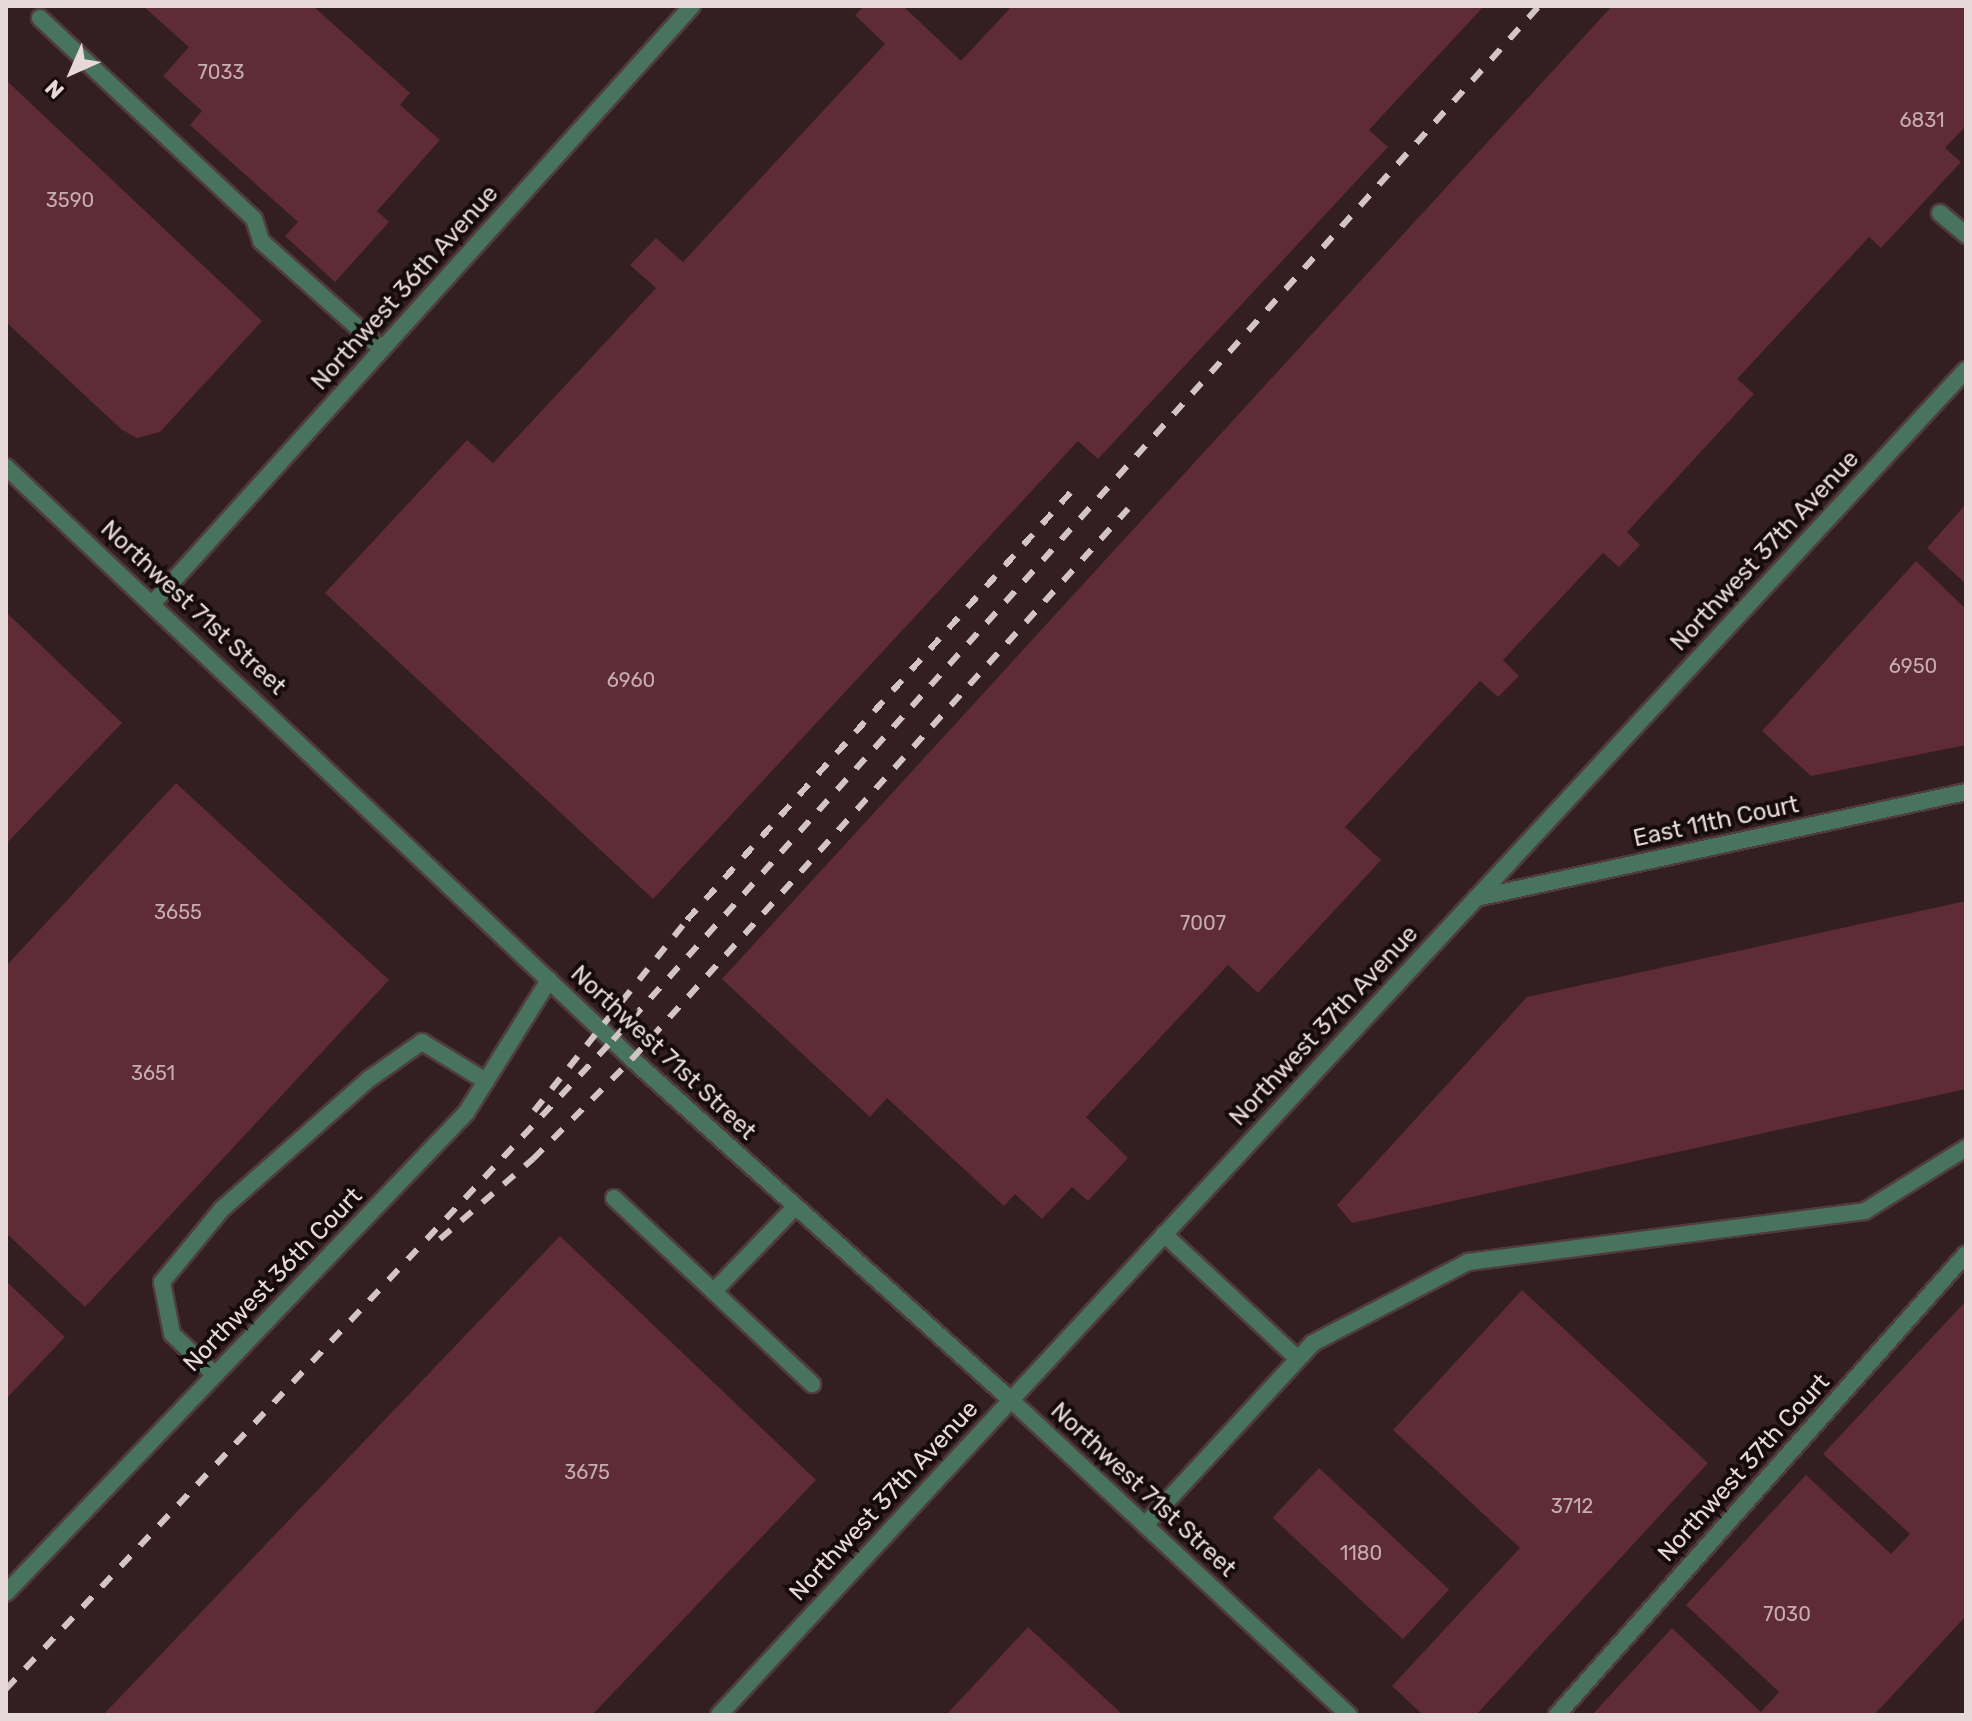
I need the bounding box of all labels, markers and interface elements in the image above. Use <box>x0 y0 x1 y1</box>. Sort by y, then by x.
north arrow <box>32 32 112 112</box>
house number: 7033 <box>198 60 244 84</box>
text: N <box>40 74 70 104</box>
house number: 6831 <box>1900 108 1944 132</box>
street label: Northwest 36th Avenue <box>305 179 505 397</box>
house number: 3590 <box>46 188 94 212</box>
street label: Northwest 37th Avenue <box>1664 445 1866 657</box>
street label: Northwest 71st Street <box>94 515 292 701</box>
house number: 6950 <box>1889 654 1937 678</box>
house number: 6960 <box>607 668 655 692</box>
street label: East 11th Court <box>1631 790 1801 854</box>
house number: 3655 <box>154 900 202 924</box>
house number: 7007 <box>1180 911 1226 935</box>
street label: Northwest 37th Avenue <box>1223 920 1425 1132</box>
street label: Northwest 71st Street <box>564 960 762 1146</box>
house number: 3651 <box>131 1061 175 1085</box>
street label: Northwest 36th Court <box>178 1182 368 1378</box>
street label: Northwest 37th Court <box>1652 1368 1836 1568</box>
street label: Northwest 37th Avenue <box>783 1395 985 1607</box>
street label: Northwest 71st Street <box>1044 1397 1242 1583</box>
house number: 3675 <box>564 1460 610 1484</box>
house number: 3712 <box>1551 1494 1593 1518</box>
house number: 1180 <box>1340 1541 1382 1565</box>
house number: 7030 <box>1763 1602 1811 1626</box>

